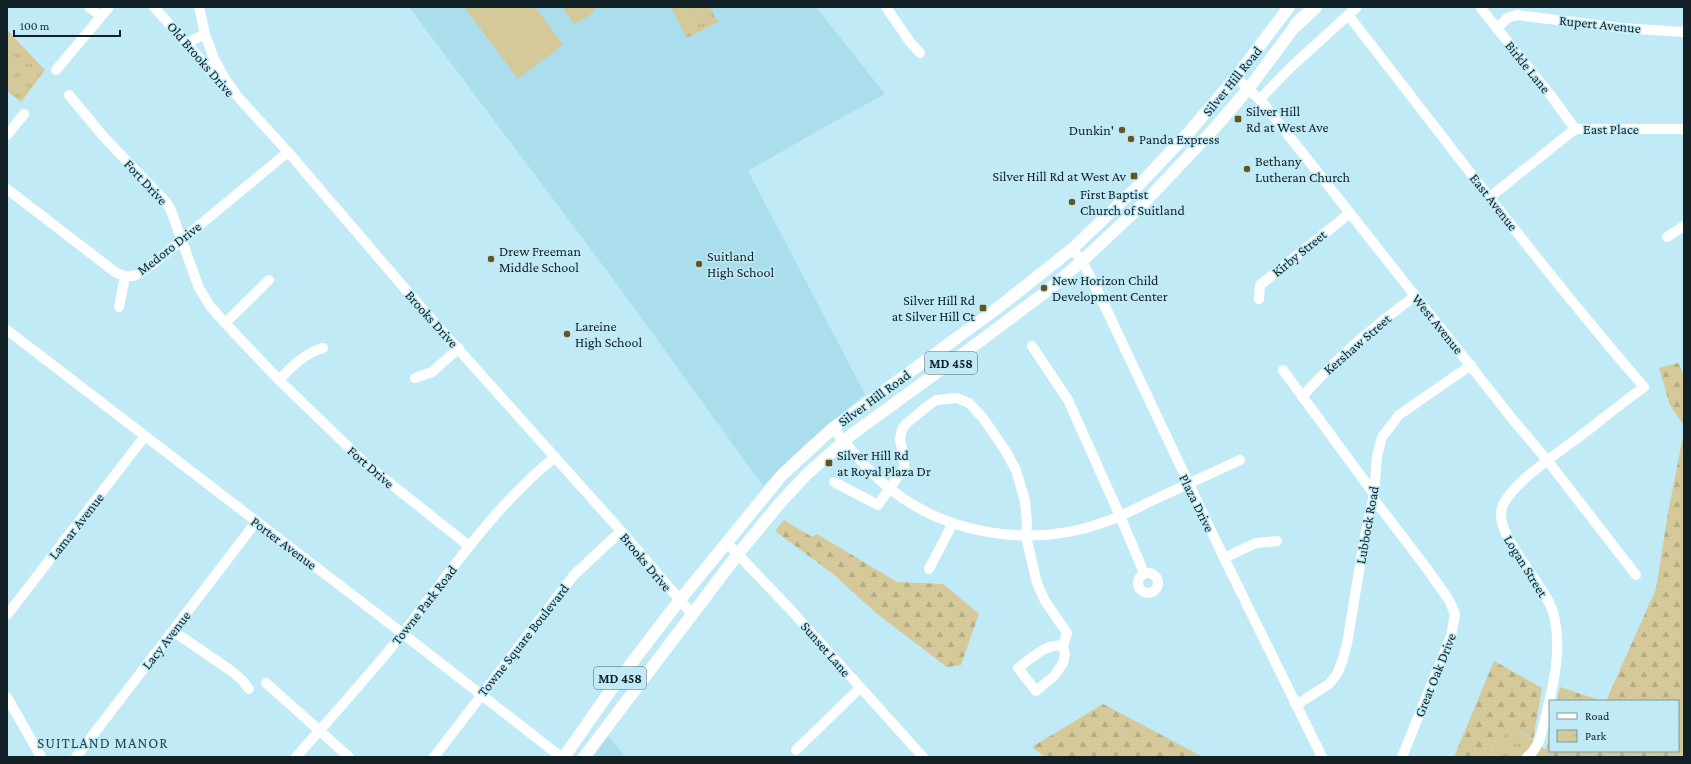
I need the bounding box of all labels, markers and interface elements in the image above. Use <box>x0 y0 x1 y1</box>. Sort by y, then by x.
scale bar <box>14 12 120 38</box>
street label: Rupert Avenue <box>1558 12 1642 36</box>
street label: Old Brooks Drive <box>164 18 238 100</box>
text: 100 m <box>20 19 50 33</box>
street label: Birkle Lane <box>1502 38 1554 96</box>
street label: Silver Hill Road <box>1199 42 1265 119</box>
place label: Silver Hill Rd at West Ave <box>1246 103 1329 135</box>
marker: Silver Hill Rd at West Ave <box>1233 114 1243 124</box>
street label: East Place <box>1583 121 1639 137</box>
place label: Dunkin' <box>1069 122 1114 138</box>
marker: Dunkin' <box>1117 125 1127 135</box>
place label: Panda Express <box>1139 131 1219 147</box>
marker: Panda Express <box>1126 134 1136 144</box>
place label: Bethany Lutheran Church <box>1255 153 1351 185</box>
street label: Fort Drive <box>121 156 171 208</box>
marker: Bethany Lutheran Church <box>1242 164 1252 174</box>
place label: Silver Hill Rd at West Av <box>993 168 1127 184</box>
street label: East Avenue <box>1467 170 1521 234</box>
marker: Silver Hill Rd at West Av <box>1129 171 1139 181</box>
place label: First Baptist Church of Suitland <box>1080 186 1185 218</box>
marker: First Baptist Church of Suitland <box>1067 197 1077 207</box>
street label: Medoro Drive <box>134 218 204 278</box>
street label: Kirby Street <box>1268 226 1330 280</box>
place label: Drew Freeman Middle School <box>499 243 582 275</box>
place label: Suitland High School <box>707 248 774 280</box>
marker: Drew Freeman Middle School <box>486 254 496 264</box>
marker: Suitland High School <box>694 259 704 269</box>
place label: New Horizon Child Development Center <box>1052 272 1168 304</box>
marker: New Horizon Child Development Center <box>1039 283 1049 293</box>
street label: Brooks Drive <box>402 287 462 351</box>
street label: West Avenue <box>1409 291 1467 357</box>
place label: Silver Hill Rd at Silver Hill Ct <box>892 292 976 324</box>
marker: Silver Hill Rd at Silver Hill Ct <box>978 303 988 313</box>
street label: Kershaw Street <box>1320 310 1394 378</box>
place label: Lareine High School <box>575 318 642 350</box>
marker: Lareine High School <box>562 329 572 339</box>
road number: MD 458 <box>925 352 977 374</box>
street label: Silver Hill Road <box>835 366 914 430</box>
street label: Fort Drive <box>345 443 397 491</box>
place label: Silver Hill Rd at Royal Plaza Dr <box>837 447 931 479</box>
marker: Silver Hill Rd at Royal Plaza Dr <box>824 458 834 468</box>
street label: Plaza Drive <box>1176 471 1218 535</box>
street label: Lubbock Road <box>1352 484 1382 565</box>
street label: Lamar Avenue <box>45 490 107 562</box>
street label: Porter Avenue <box>248 513 320 573</box>
street label: Brooks Drive <box>617 530 675 594</box>
street label: Logan Street <box>1501 532 1552 600</box>
street label: Towne Park Road <box>388 562 460 648</box>
street label: Towne Square Boulevard <box>474 580 572 699</box>
street label: Lacy Avenue <box>138 608 194 672</box>
street label: Sunset Lane <box>798 618 854 680</box>
street label: Great Oak Drive <box>1411 631 1459 719</box>
road number: MD 458 <box>594 667 646 689</box>
legend <box>1549 700 1679 752</box>
text: Road <box>1585 709 1610 723</box>
text: Park <box>1585 729 1607 743</box>
district label: SUITLAND MANOR <box>37 735 169 751</box>

